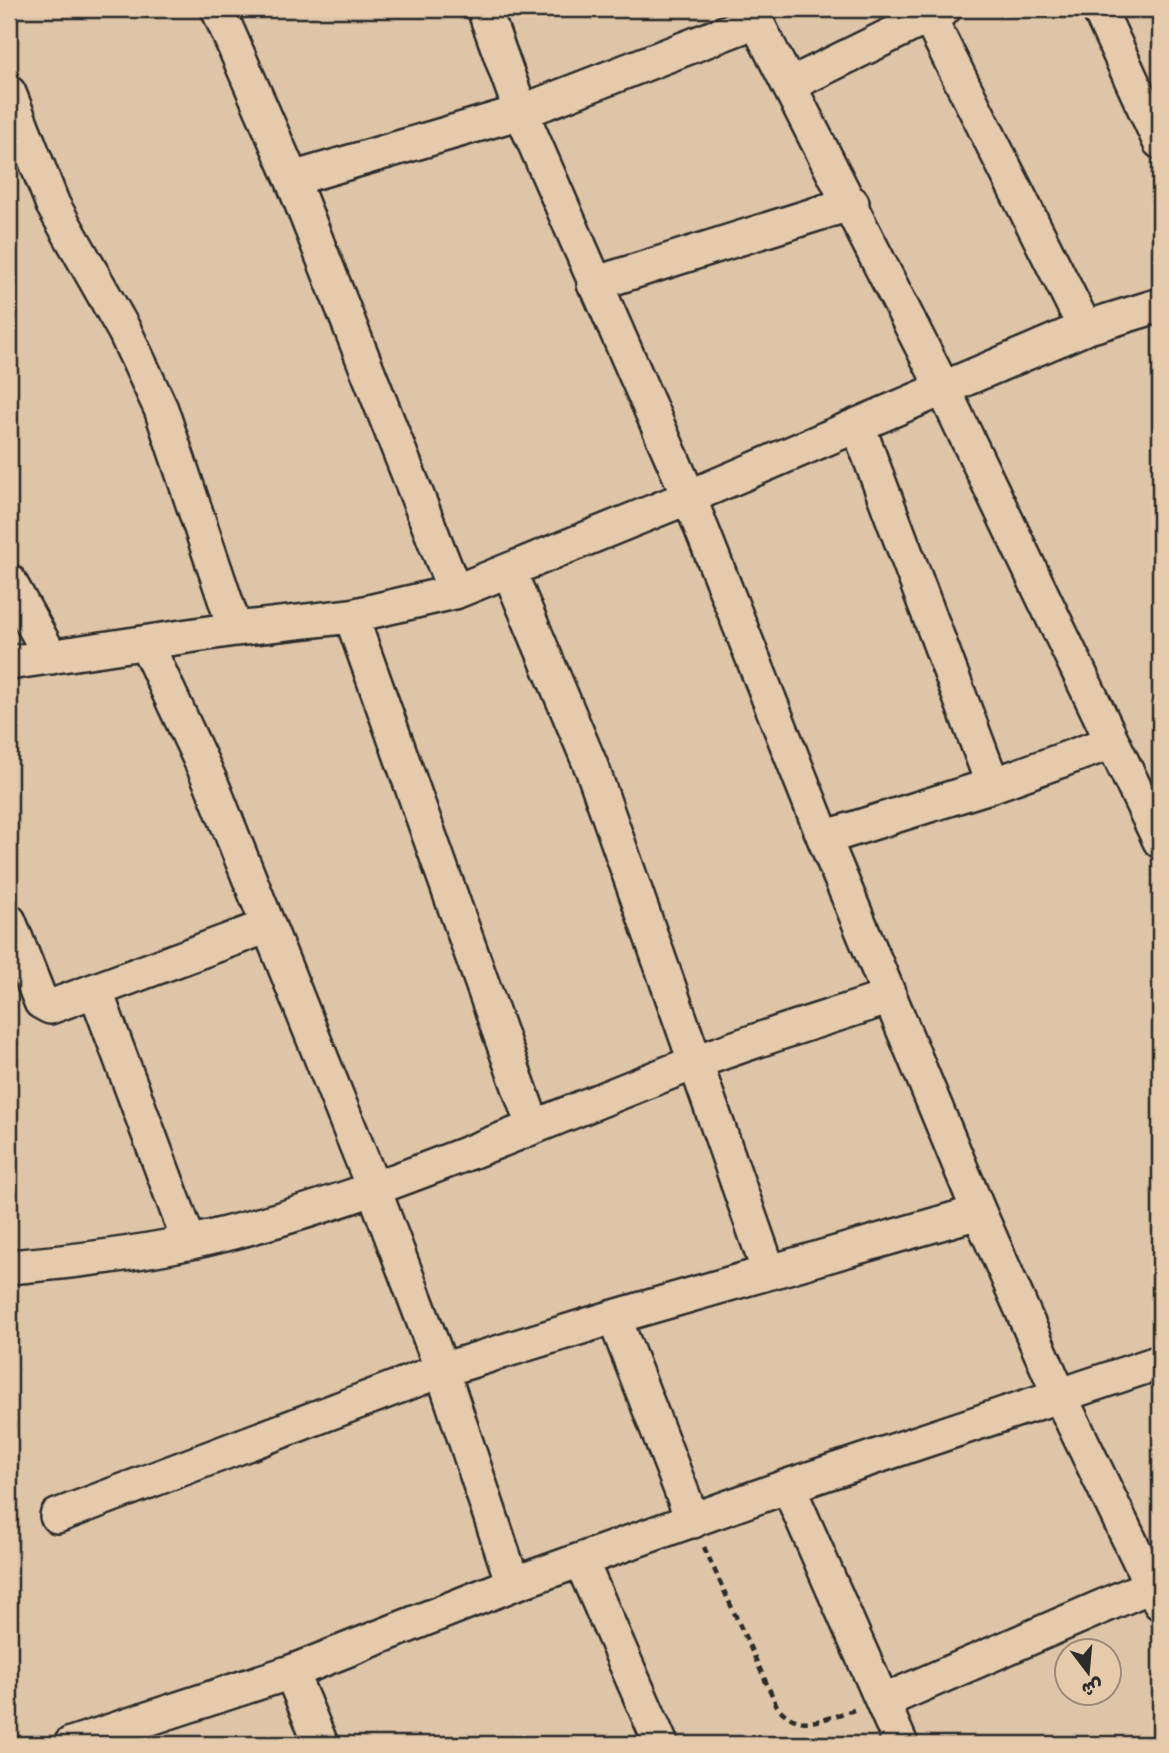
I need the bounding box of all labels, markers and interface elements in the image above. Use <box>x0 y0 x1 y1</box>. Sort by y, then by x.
north arrow <box>1054 1638 1124 1708</box>
text: ش <box>1079 1673 1106 1702</box>

